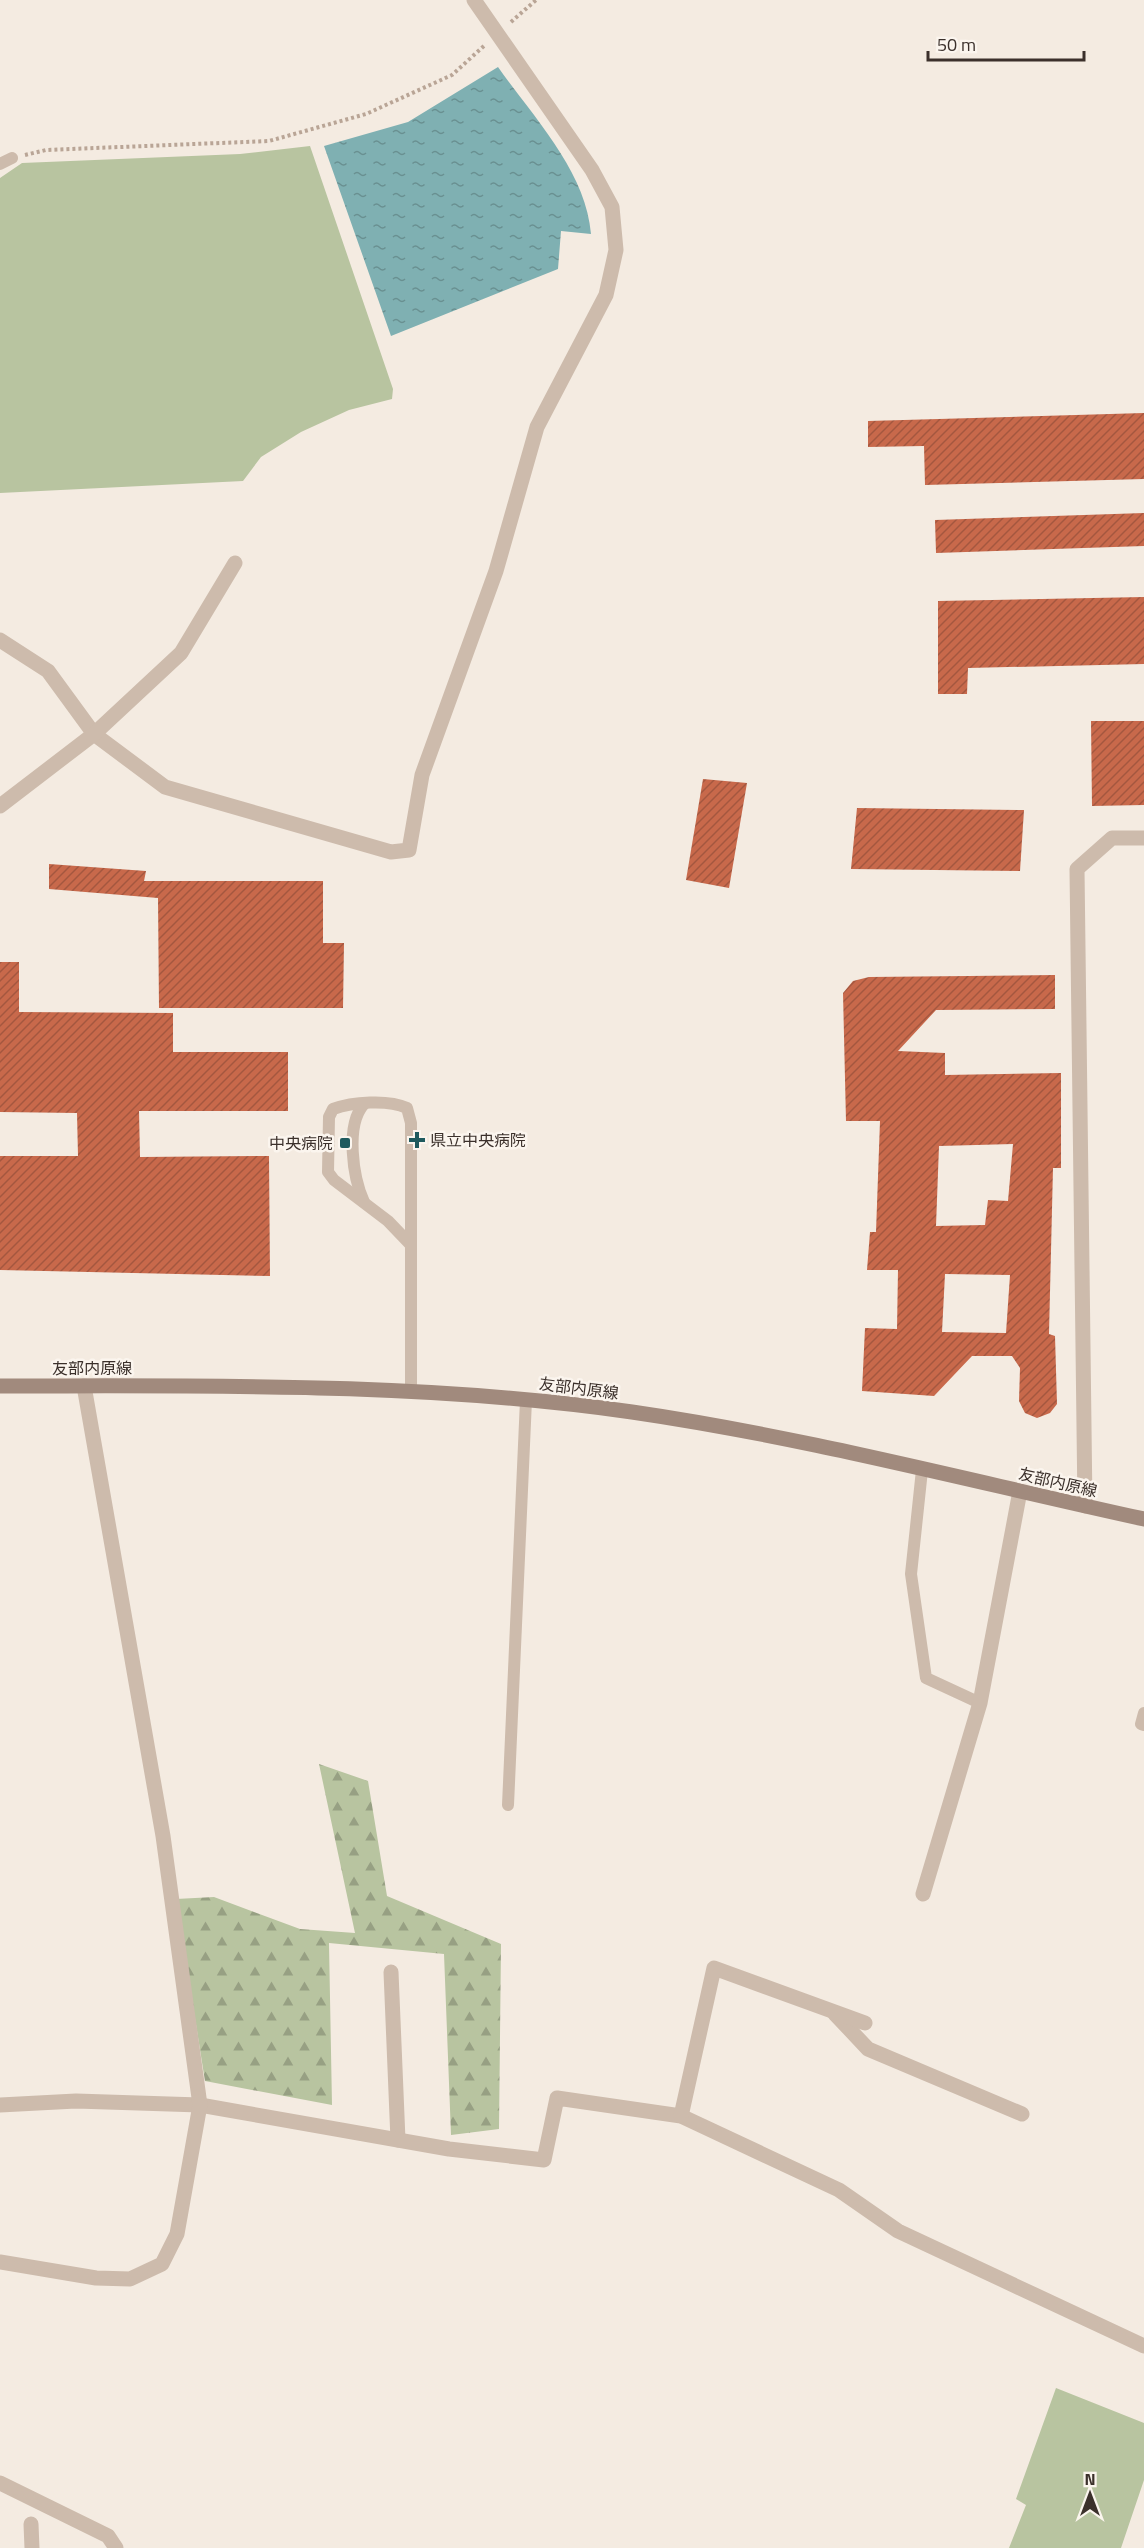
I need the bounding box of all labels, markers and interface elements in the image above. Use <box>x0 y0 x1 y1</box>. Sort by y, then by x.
scale bar <box>928 24 1084 62</box>
text: 50 m <box>937 31 976 58</box>
place label: 県立中央病院 <box>430 1128 526 1152</box>
place label: 中央病院 <box>269 1131 333 1155</box>
marker: 県立中央病院 <box>408 1131 426 1149</box>
marker: 中央病院 <box>338 1136 352 1150</box>
street label: 友部内原線 <box>52 1356 132 1380</box>
street label: 友部内原線 <box>538 1371 620 1405</box>
street label: 友部内原線 <box>1016 1461 1100 1503</box>
north arrow <box>1060 2464 1120 2524</box>
text: N <box>1084 2467 1096 2491</box>

